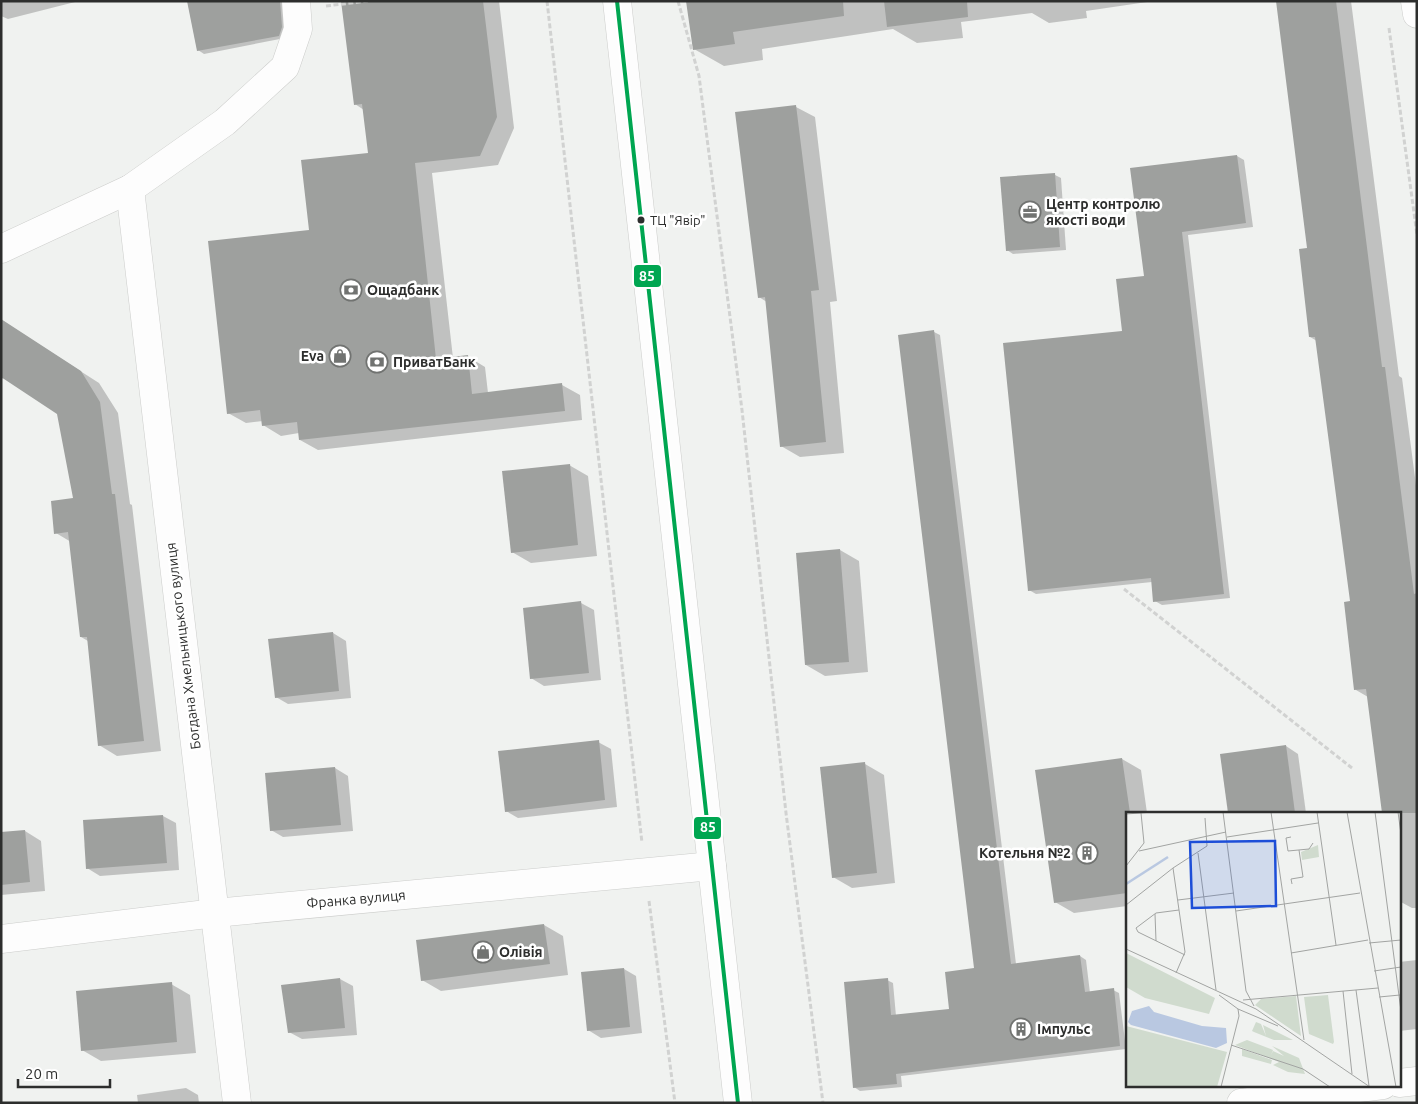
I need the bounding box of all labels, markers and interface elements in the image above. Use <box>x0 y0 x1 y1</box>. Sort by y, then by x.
place label: Центр контролю якості води <box>1046 196 1161 228</box>
office icon: Центр контролю якості води <box>1018 200 1042 224</box>
place label: ТЦ "Явір" <box>650 213 706 227</box>
marker: ТЦ "Явір" <box>636 215 646 225</box>
line badge: 85 <box>633 264 662 288</box>
text: 85 <box>639 268 655 284</box>
bank icon: Ощадбанк <box>339 278 363 302</box>
place label: Ощадбанк <box>367 282 439 298</box>
shop icon: Eva <box>328 344 352 368</box>
place label: Eva <box>301 348 324 364</box>
bank icon: ПриватБанк <box>365 350 389 374</box>
place label: ПриватБанк <box>393 354 476 370</box>
street label: Богдана Хмельницького вулиця <box>162 542 204 750</box>
inset map <box>1126 812 1400 1086</box>
line badge: 85 <box>693 816 722 840</box>
text: 85 <box>700 819 716 835</box>
building icon: Котельня №2 <box>1075 841 1099 865</box>
place label: Котельня №2 <box>979 845 1071 861</box>
street label: Франка вулиця <box>306 887 406 911</box>
shop icon: Олівія <box>471 940 495 964</box>
place label: Олівія <box>499 944 543 960</box>
building icon: Імпульс <box>1009 1017 1033 1041</box>
place label: Імпульс <box>1037 1021 1091 1037</box>
scale bar <box>18 1056 110 1088</box>
text: 20 m <box>25 1065 58 1082</box>

